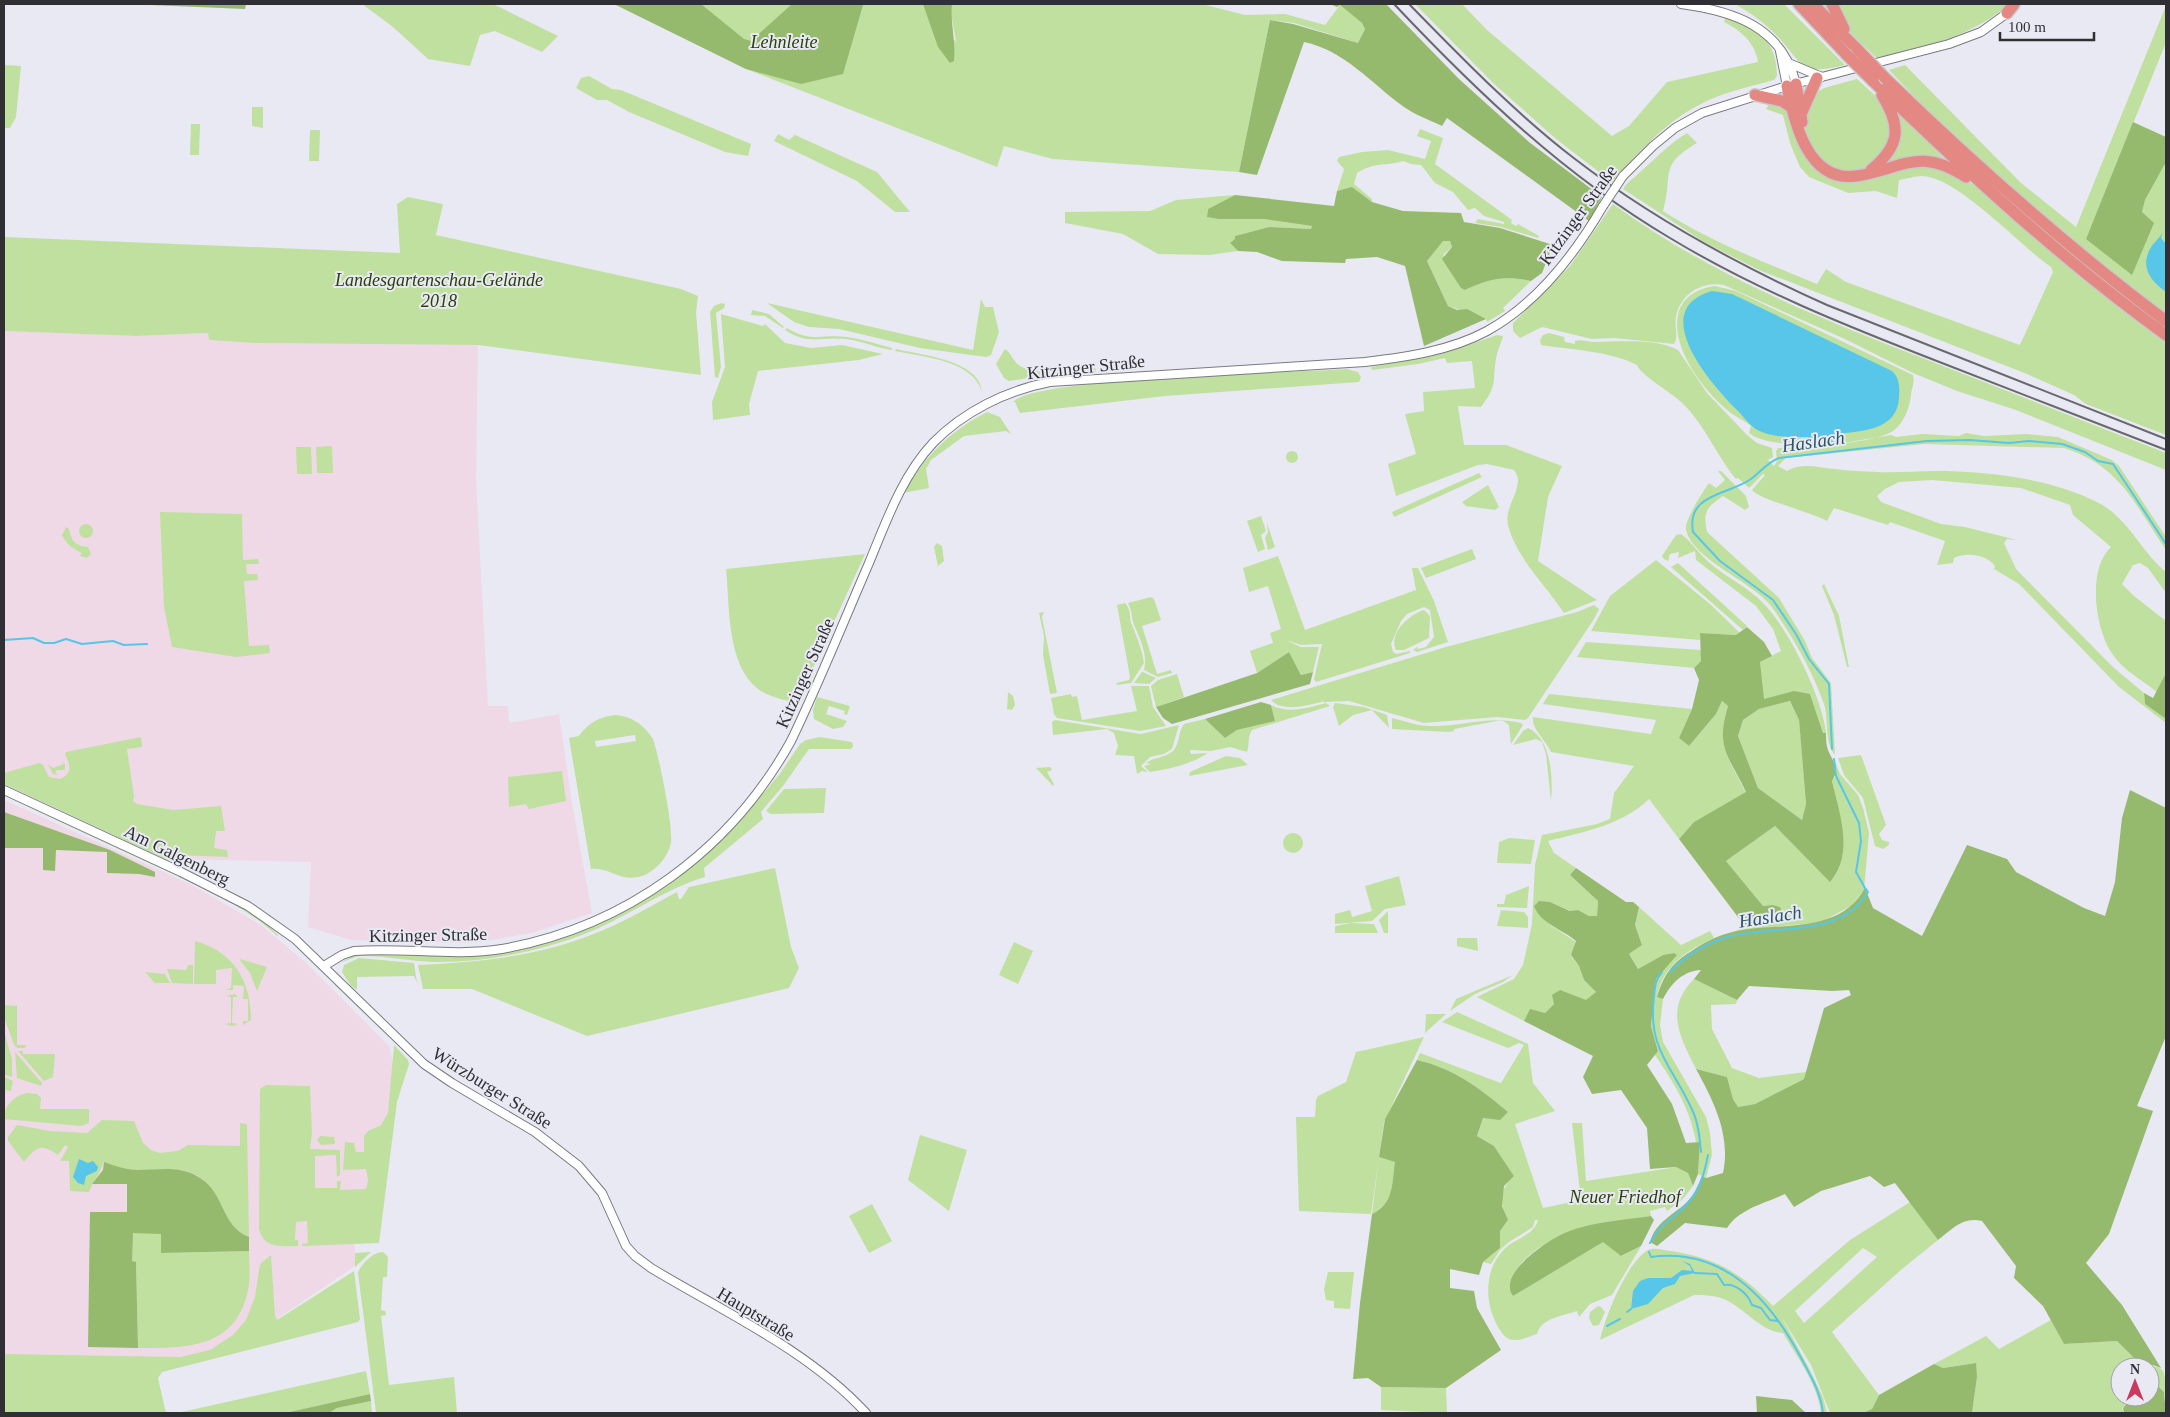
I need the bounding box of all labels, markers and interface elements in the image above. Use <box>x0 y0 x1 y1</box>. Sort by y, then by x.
scale bar <box>2000 10 2094 42</box>
text: 100 m <box>2008 19 2046 35</box>
park label: Lehnleite <box>750 32 818 52</box>
street label: Kitzinger Straße <box>1535 161 1621 269</box>
park label: Landesgartenschau-Gelände 2018 <box>334 270 543 311</box>
street label: Kitzinger Straße <box>1026 351 1146 383</box>
water label: Haslach <box>1779 427 1846 456</box>
street label: Kitzinger Straße <box>772 615 838 731</box>
street label: Am Galgenberg <box>121 821 233 889</box>
water label: Haslach <box>1736 901 1803 932</box>
street label: Kitzinger Straße <box>369 924 487 946</box>
street label: Würzburger Straße <box>429 1043 555 1133</box>
park label: Neuer Friedhof <box>1568 1187 1684 1207</box>
street label: Hauptstraße <box>714 1283 798 1345</box>
north arrow <box>2110 1357 2160 1407</box>
text: N <box>2130 1362 2140 1377</box>

